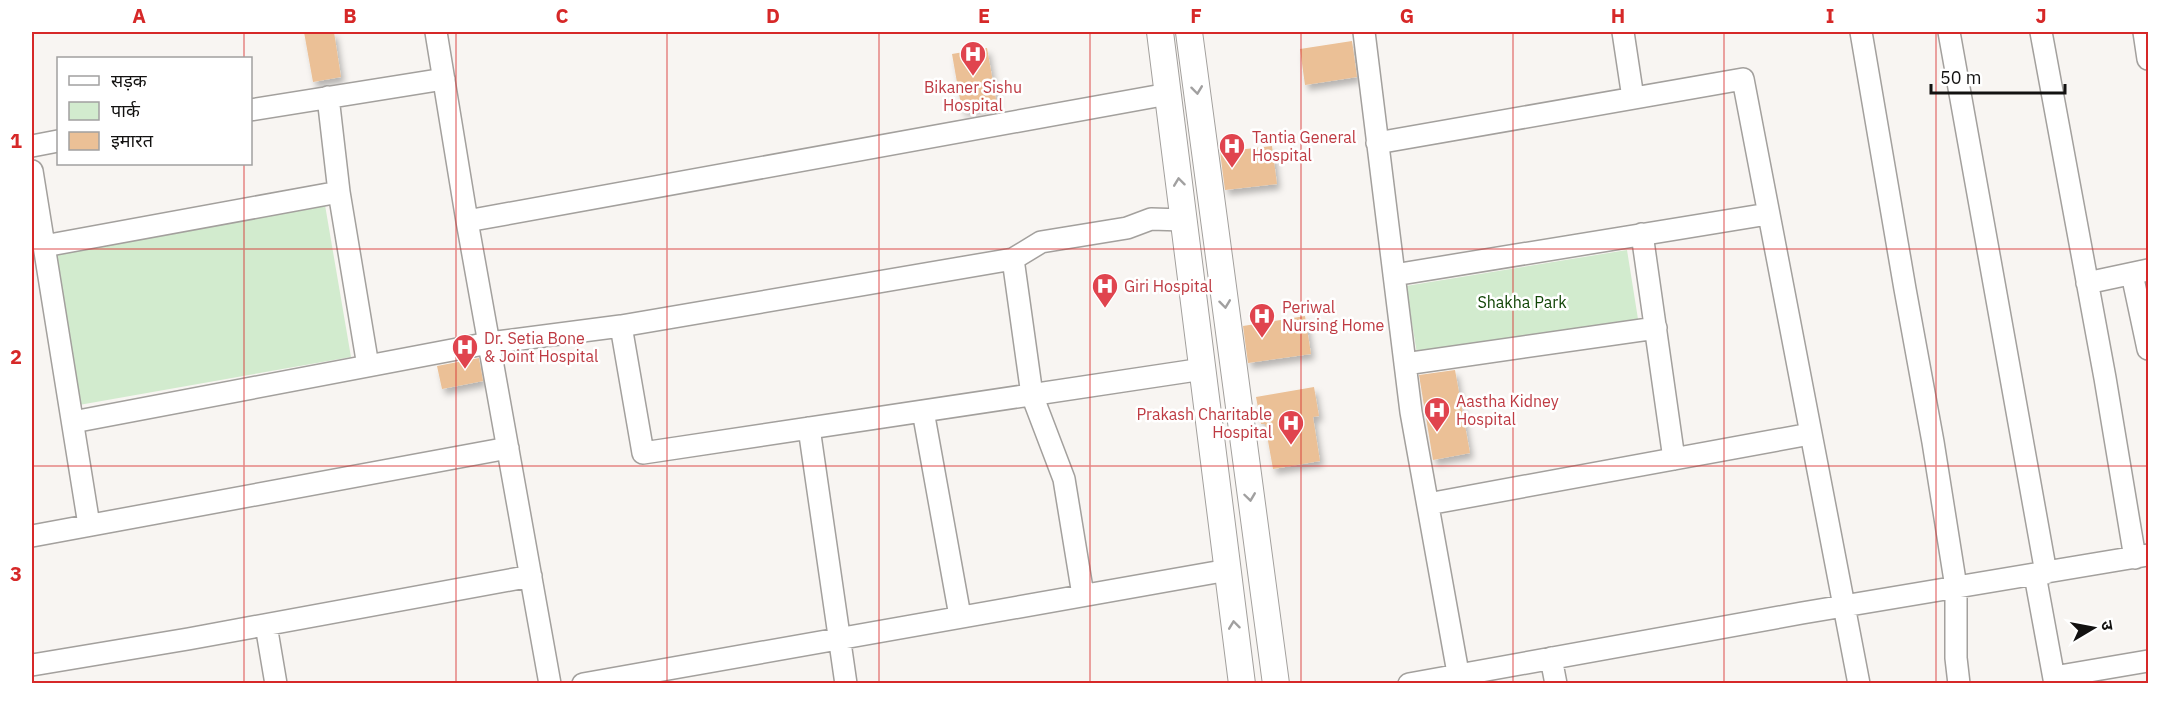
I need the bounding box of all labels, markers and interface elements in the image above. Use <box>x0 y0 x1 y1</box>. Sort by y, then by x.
text: A <box>132 2 146 29</box>
text: B <box>343 2 357 29</box>
text: C <box>555 2 569 29</box>
text: D <box>766 2 780 29</box>
text: E <box>978 2 990 29</box>
text: F <box>1190 2 1202 29</box>
text: G <box>1400 2 1414 29</box>
text: H <box>1611 2 1625 29</box>
text: I <box>1826 2 1834 29</box>
text: J <box>2035 2 2047 29</box>
hospital icon: Bikaner Sishu Hospital <box>958 39 988 77</box>
legend <box>57 57 252 165</box>
scale bar <box>1931 57 2064 95</box>
text: 50 m <box>1940 66 1982 89</box>
text: सड़क <box>111 69 148 92</box>
place label: Bikaner Sishu Hospital <box>924 77 1022 115</box>
one-way arrow <box>1190 85 1202 94</box>
text: पार्क <box>111 99 141 122</box>
text: 1 <box>10 127 22 154</box>
place label: Tantia General Hospital <box>1252 127 1356 165</box>
text: इमारत <box>111 129 154 152</box>
hospital icon: Tantia General Hospital <box>1217 131 1247 169</box>
one-way arrow <box>1174 177 1186 186</box>
hospital icon: Giri Hospital <box>1090 271 1120 309</box>
place label: Giri Hospital <box>1124 276 1213 296</box>
park label: Shakha Park <box>1477 292 1567 312</box>
place label: Periwal Nursing Home <box>1282 297 1385 335</box>
one-way arrow <box>1218 299 1230 308</box>
hospital icon: Periwal Nursing Home <box>1247 301 1277 339</box>
place label: Dr. Setia Bone & Joint Hospital <box>484 328 598 366</box>
hospital icon: Dr. Setia Bone & Joint Hospital <box>450 332 480 370</box>
text: 2 <box>10 343 22 370</box>
place label: Aastha Kidney Hospital <box>1456 391 1559 429</box>
hospital icon: Aastha Kidney Hospital <box>1422 395 1452 433</box>
place label: Prakash Charitable Hospital <box>1137 404 1272 442</box>
hospital icon: Prakash Charitable Hospital <box>1276 408 1306 446</box>
one-way arrow <box>1244 492 1256 502</box>
text: 3 <box>10 560 22 587</box>
north arrow <box>2063 598 2123 658</box>
text: उ <box>2097 619 2119 632</box>
one-way arrow <box>1229 621 1241 630</box>

